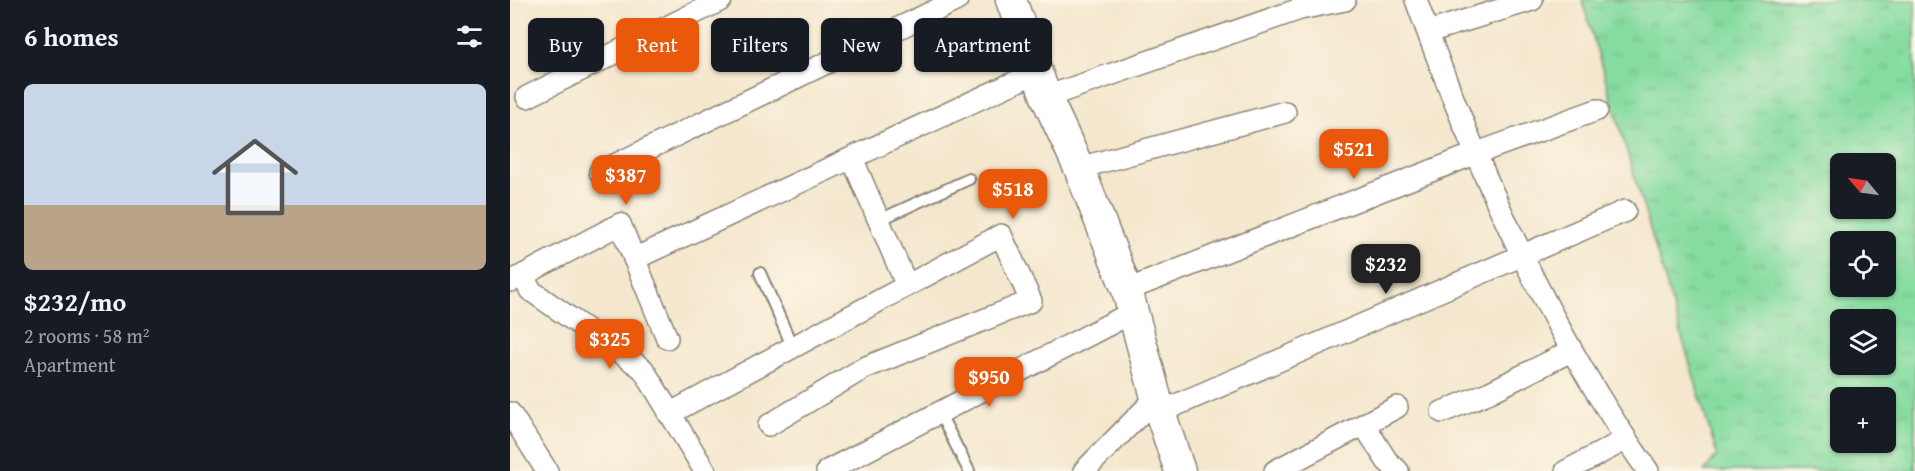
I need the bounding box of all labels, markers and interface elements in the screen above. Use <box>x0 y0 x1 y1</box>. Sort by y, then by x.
text: 6 homes <box>24 17 119 56</box>
chip: Buy <box>528 18 604 72</box>
chip: Rent <box>616 18 699 72</box>
chip: Filters <box>711 18 809 72</box>
chip: New <box>821 18 902 72</box>
chip: Apartment <box>914 18 1052 72</box>
icon: filters <box>453 20 486 53</box>
icon: home <box>201 123 309 231</box>
pin: $521 <box>1318 129 1390 180</box>
text: $521 <box>1333 134 1375 163</box>
north arrow <box>1830 153 1896 219</box>
map controls <box>1830 153 1896 453</box>
pin: $387 <box>590 155 662 206</box>
text: $387 <box>605 160 647 189</box>
pin: $518 <box>977 169 1049 220</box>
text: $518 <box>992 174 1034 203</box>
button: locate <box>1830 231 1896 297</box>
pin: $232 <box>1350 244 1422 295</box>
text: $232 <box>1365 249 1407 278</box>
text: $232/mo <box>24 282 126 321</box>
button: layers <box>1830 309 1896 375</box>
pin: $325 <box>574 319 646 370</box>
text: 2 rooms · 58 m² <box>24 321 150 350</box>
text: $325 <box>589 324 631 353</box>
text: Apartment <box>24 350 116 379</box>
pin: $950 <box>953 357 1025 408</box>
text: $950 <box>968 362 1010 391</box>
button: + <box>1830 387 1896 453</box>

